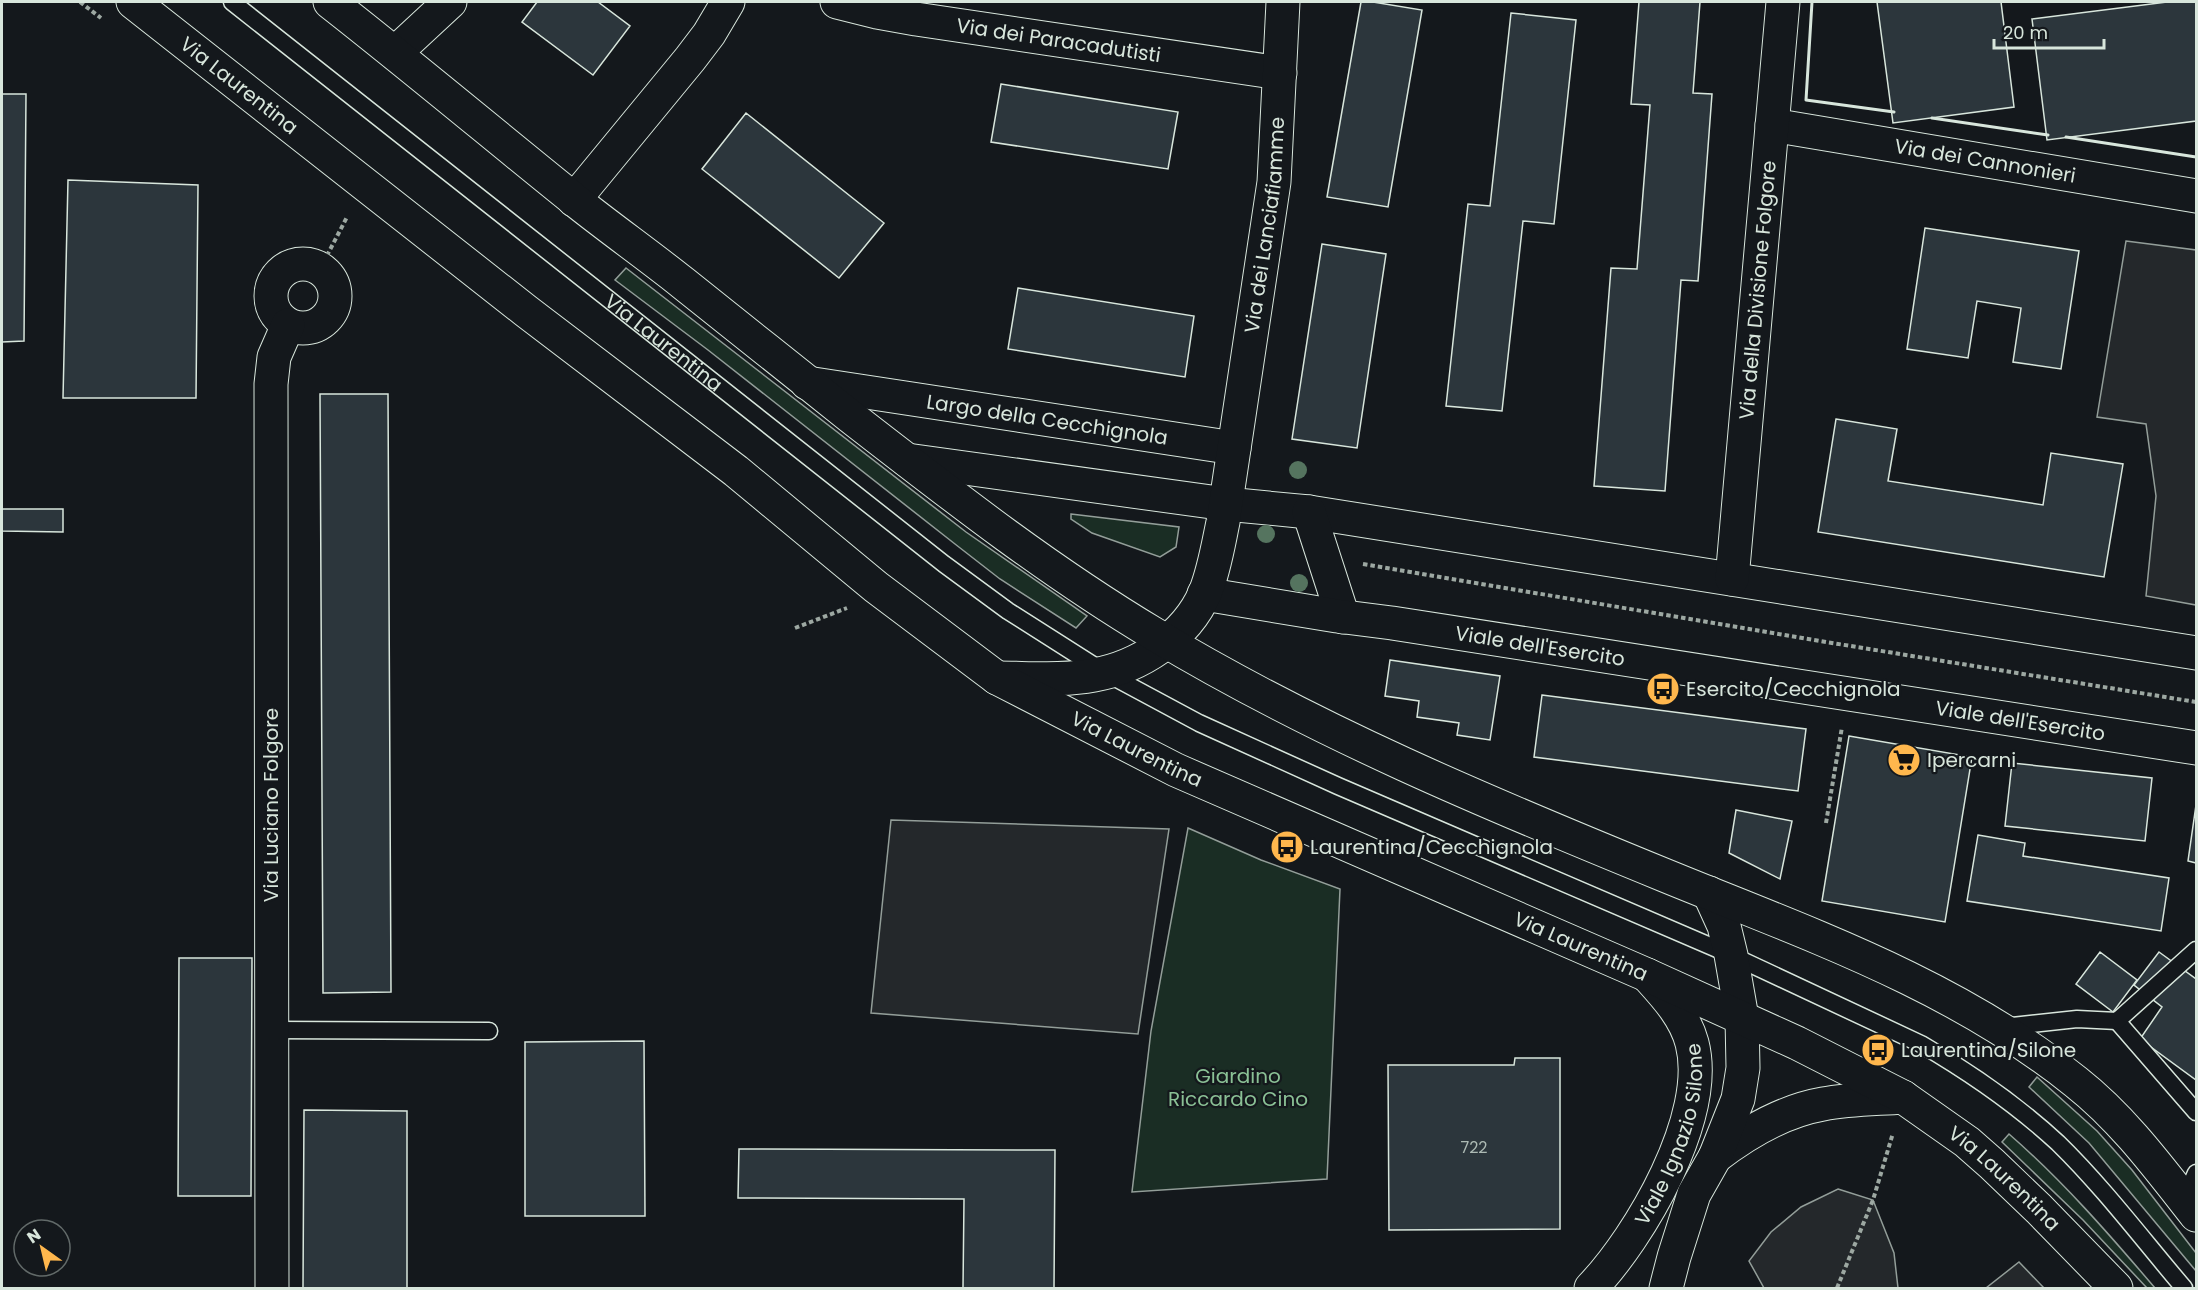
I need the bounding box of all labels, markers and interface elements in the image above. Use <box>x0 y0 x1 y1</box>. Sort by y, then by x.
street label: Via dei Paracadutisti <box>954 11 1163 69</box>
scale bar <box>1994 12 2104 50</box>
text: 20 m <box>2003 20 2048 45</box>
street label: Via Laurentina <box>174 30 304 141</box>
street label: Via dei Lanciafiamme <box>1238 116 1291 335</box>
street label: Via dei Cannonieri <box>1892 132 2078 190</box>
street label: Via della Divisione Folgore <box>1732 159 1783 421</box>
street label: Via Laurentina <box>599 287 729 398</box>
street label: Largo della Cecchignola <box>925 387 1170 452</box>
street label: Viale dell'Esercito <box>1453 619 1627 673</box>
bus stop icon: Esercito/Cecchignola <box>1645 671 1681 707</box>
place label: Esercito/Cecchignola <box>1686 675 1901 703</box>
street label: Viale dell'Esercito <box>1933 694 2107 748</box>
street label: Via Laurentina <box>1066 704 1207 794</box>
street label: Via Luciano Folgore <box>257 708 285 902</box>
supermarket icon: Ipercarni <box>1886 742 1922 778</box>
place label: Ipercarni <box>1927 746 2016 774</box>
bus stop icon: Laurentina/Cecchignola <box>1269 829 1305 865</box>
place label: Laurentina/Cecchignola <box>1310 833 1553 861</box>
street label: Via Laurentina <box>1510 905 1652 988</box>
bus stop icon: Laurentina/Silone <box>1860 1032 1896 1068</box>
place label: Laurentina/Silone <box>1901 1036 2076 1064</box>
street label: Viale Ignazio Silone <box>1628 1041 1709 1231</box>
park label: Giardino Riccardo Cino <box>1168 1062 1308 1113</box>
street label: Via Laurentina <box>1943 1119 2067 1237</box>
house number: 722 <box>1460 1136 1488 1159</box>
north arrow <box>12 1218 72 1278</box>
text: N <box>22 1223 45 1249</box>

